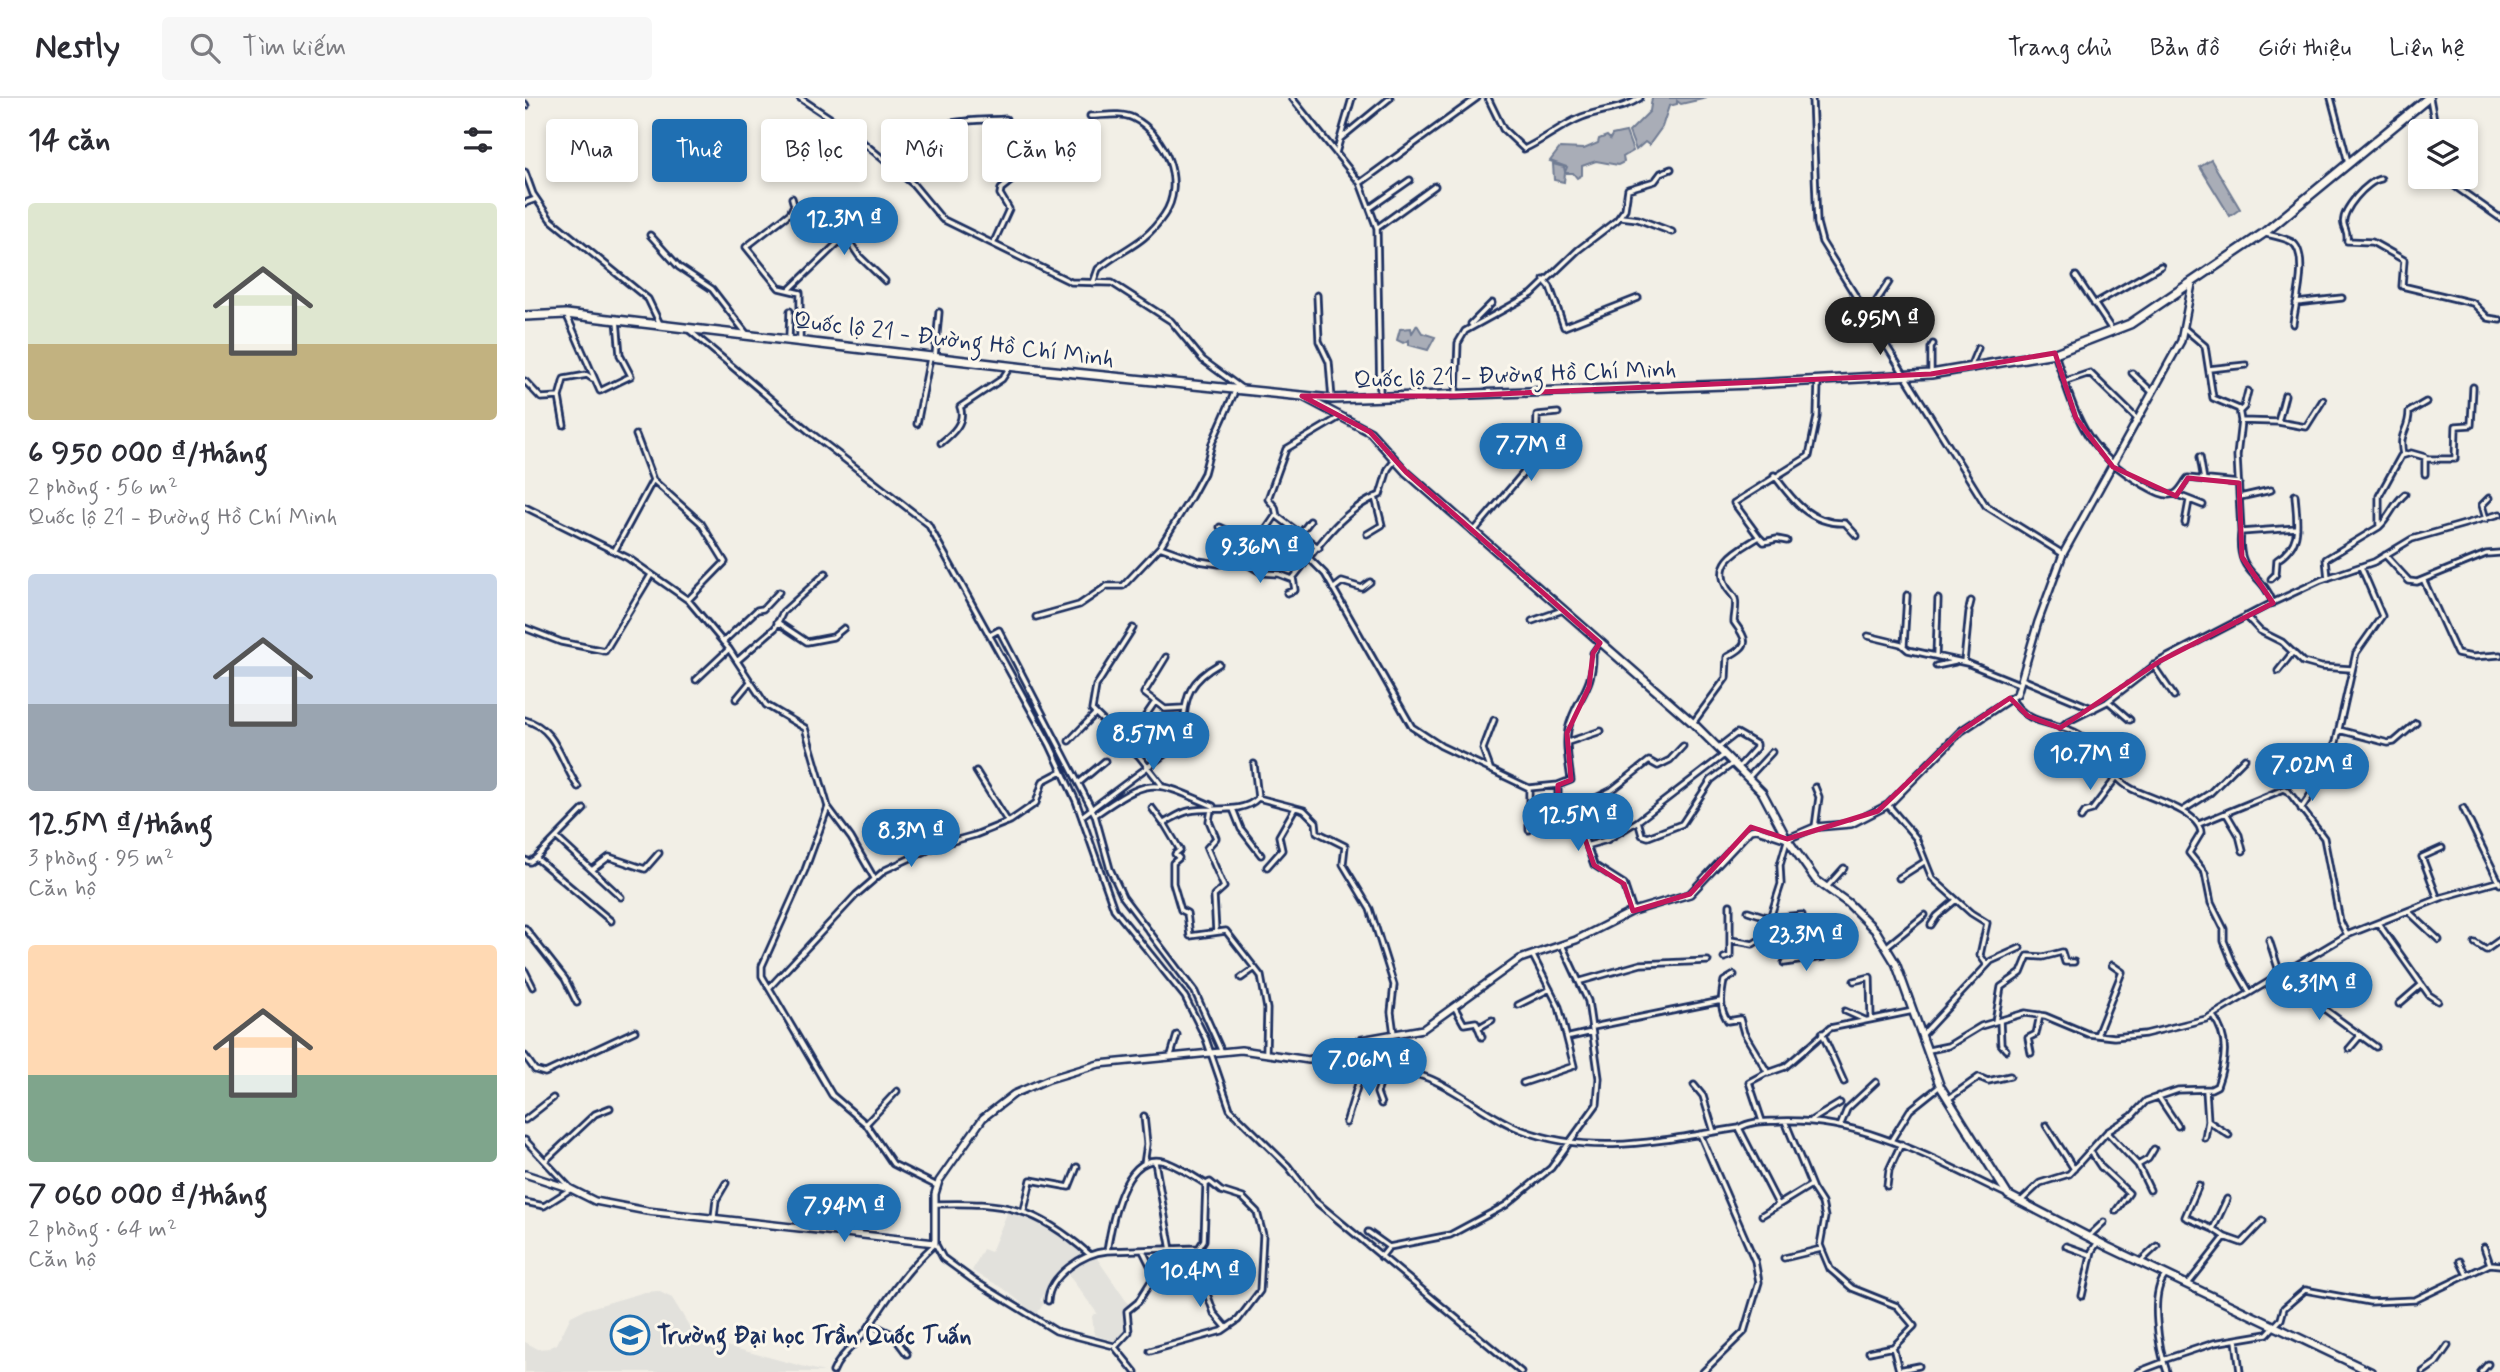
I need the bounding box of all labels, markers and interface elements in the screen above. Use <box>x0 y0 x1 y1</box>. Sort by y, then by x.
search box <box>162 17 652 80</box>
text: Nestly <box>35 26 120 70</box>
icon: search <box>186 29 224 67</box>
text: Tìm kiếm <box>242 31 346 65</box>
text: Trang chủ <box>2008 33 2112 64</box>
text: Bản đồ <box>2150 33 2220 64</box>
text: Giới thiệu <box>2258 33 2351 64</box>
text: Liên hệ <box>2389 33 2465 64</box>
chip: Mua <box>546 119 638 182</box>
chip: Thuê <box>652 119 747 182</box>
chip: Bộ lọc <box>761 119 867 182</box>
chip: Mới <box>881 119 968 182</box>
chip: Căn hộ <box>982 119 1101 182</box>
map controls <box>2408 119 2478 189</box>
button: layers <box>2408 119 2478 189</box>
text: 14 căn <box>28 121 110 160</box>
icon: filters <box>459 121 497 159</box>
pin: 12.3M ₫ <box>779 198 909 257</box>
text: 12.3M ₫ <box>806 205 882 235</box>
icon: home <box>200 248 326 374</box>
pin: 6.95M ₫ <box>1815 298 1945 357</box>
street label: Quốc lộ 21 - Đường Hồ Chí Minh <box>791 305 1116 379</box>
text: 6.95M ₫ <box>1841 305 1919 335</box>
street label: Quốc lộ 21 - Đường Hồ Chí Minh <box>1353 354 1677 400</box>
pin: 7.7M ₫ <box>1474 424 1588 483</box>
text: 7.7M ₫ <box>1496 431 1566 461</box>
text: 6 950 000 ₫/tháng <box>28 434 268 473</box>
text: 2 phòng · 56 m² <box>28 473 178 503</box>
text: Quốc lộ 21 - Đường Hồ Chí Minh <box>28 503 337 533</box>
pin: 9.36M ₫ <box>1195 526 1325 585</box>
text: 9.36M ₫ <box>1221 533 1299 563</box>
icon: home <box>200 619 326 745</box>
pin: 8.57M ₫ <box>1088 712 1218 772</box>
text: 8.57M ₫ <box>1112 720 1194 750</box>
pin: 10.7M ₫ <box>2025 732 2155 792</box>
text: 10.7M ₫ <box>2050 740 2130 770</box>
pin: 7.02M ₫ <box>2247 744 2377 803</box>
text: 7.02M ₫ <box>2271 751 2353 781</box>
pin: 12.5M ₫ <box>1513 794 1643 853</box>
text: 12.5M ₫ <box>1538 801 1618 831</box>
text: 12.5M ₫/tháng <box>28 805 213 844</box>
pin: 8.3M ₫ <box>854 810 968 869</box>
text: 8.3M ₫ <box>878 817 944 847</box>
text: 3 phòng · 95 m² <box>28 844 174 874</box>
text: Căn hộ <box>28 874 97 904</box>
pin: 23.3M ₫ <box>1741 914 1871 973</box>
text: 23.3M ₫ <box>1769 921 1843 951</box>
pin: 6.31M ₫ <box>2254 962 2384 1022</box>
text: 6.31M ₫ <box>2281 970 2357 1000</box>
icon: home <box>200 990 326 1116</box>
pin: 7.06M ₫ <box>1304 1038 1434 1098</box>
text: 7.06M ₫ <box>1328 1046 1410 1076</box>
text: 7 060 000 ₫/tháng <box>28 1176 268 1215</box>
pin: 7.94M ₫ <box>779 1184 909 1244</box>
text: 7.94M ₫ <box>803 1192 885 1222</box>
text: 2 phòng · 64 m² <box>28 1215 177 1245</box>
text: Căn hộ <box>28 1245 97 1275</box>
pin: 10.4M ₫ <box>1135 1250 1265 1309</box>
text: 10.4M ₫ <box>1160 1257 1240 1287</box>
school or university icon: Trường Đại học Trần Quốc Tuấn <box>609 1314 651 1356</box>
place label: Trường Đại học Trần Quốc Tuấn <box>657 1321 972 1355</box>

